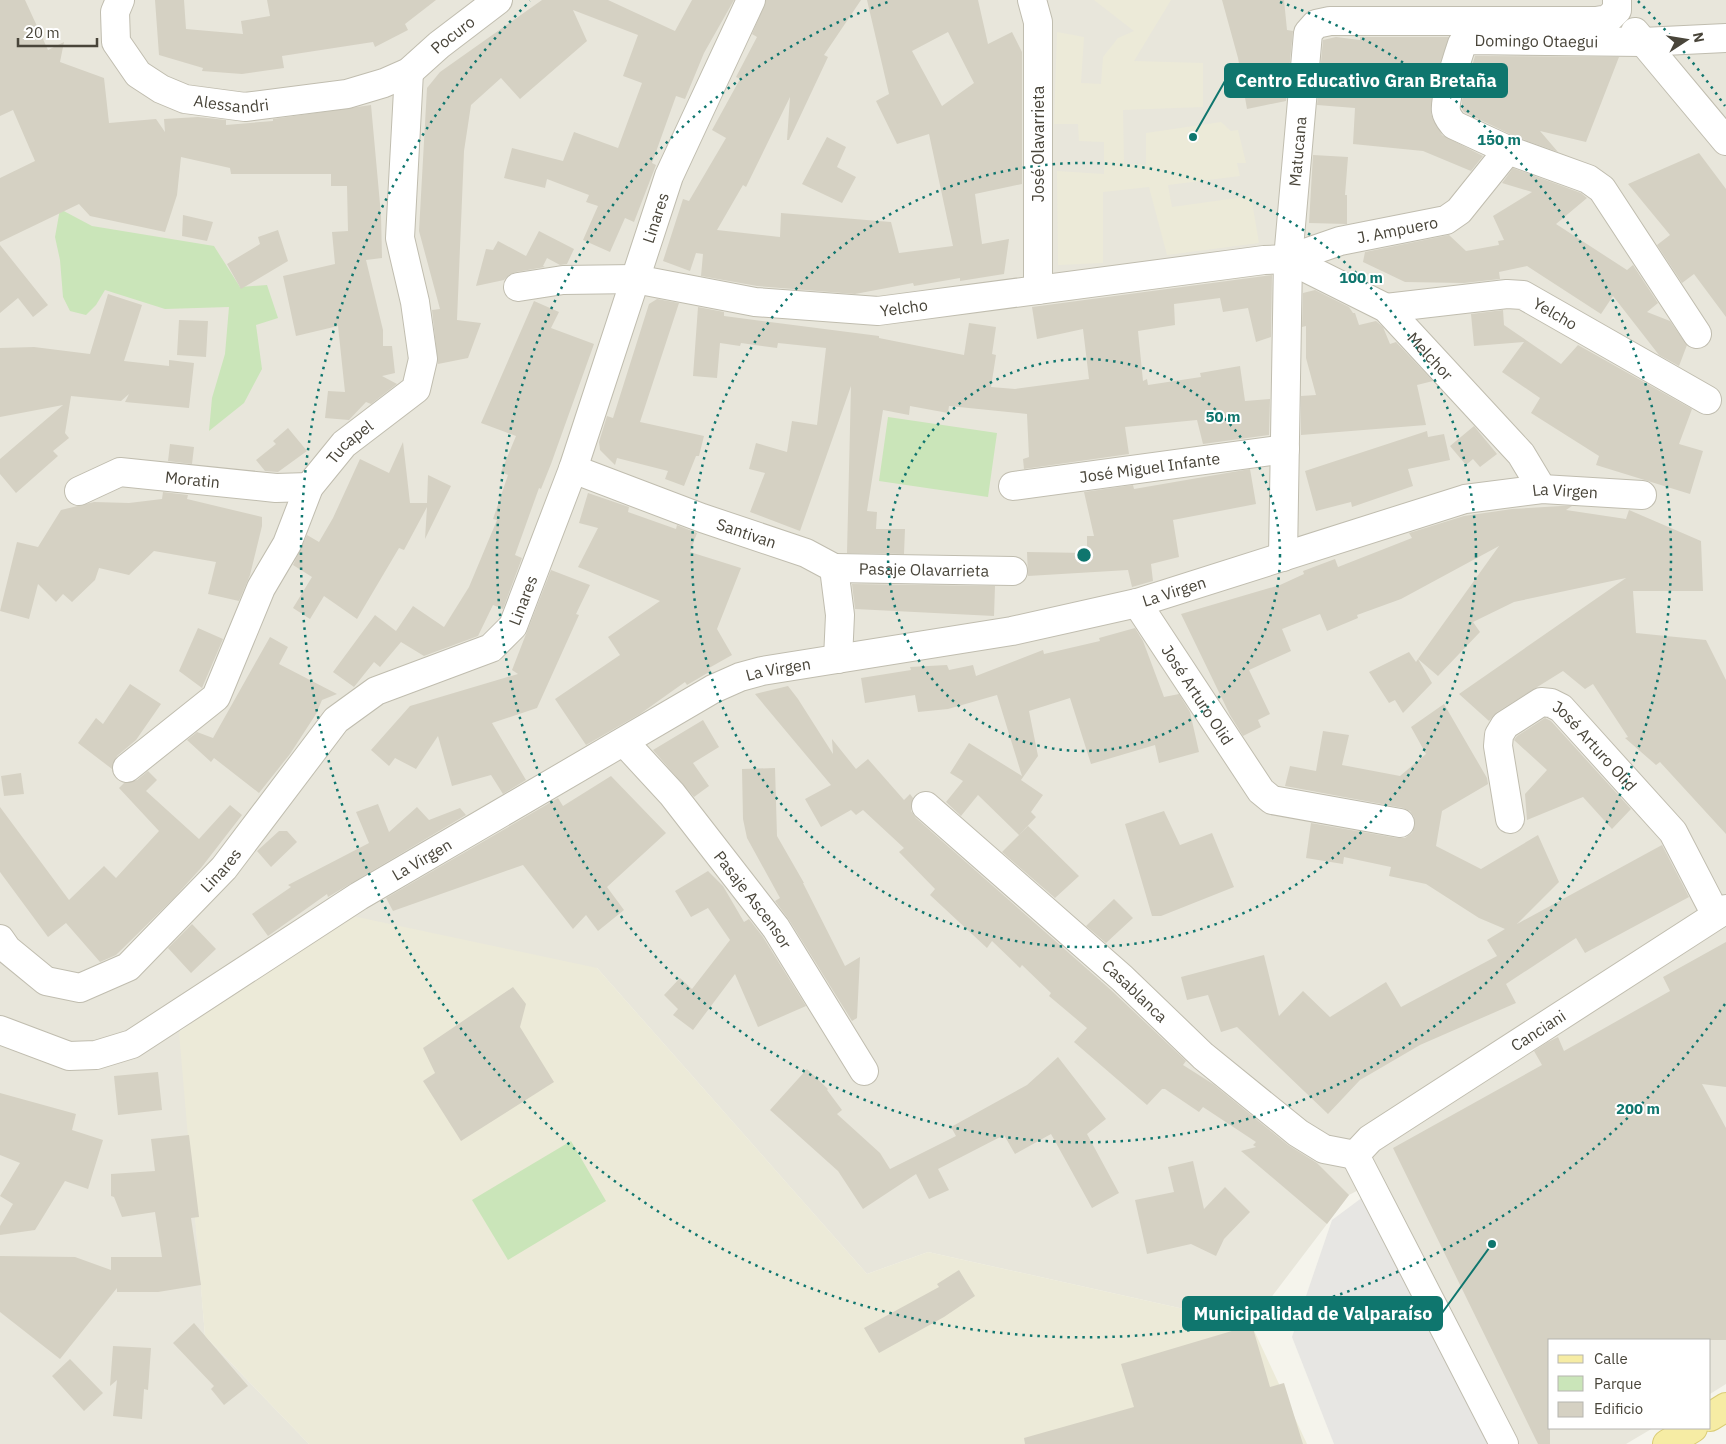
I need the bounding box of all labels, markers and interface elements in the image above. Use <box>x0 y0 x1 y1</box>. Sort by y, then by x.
street label: Pocuro <box>426 11 479 58</box>
scale bar <box>18 15 96 47</box>
north arrow <box>1661 15 1711 65</box>
text: 20 m <box>25 23 60 42</box>
street label: Domingo Otaegui <box>1474 30 1598 51</box>
text: N <box>1689 30 1709 44</box>
callout: Centro Educativo Gran Bretaña <box>1225 64 1507 97</box>
text: Centro Educativo Gran Bretaña <box>1235 69 1497 92</box>
street label: José Olavarrieta <box>1028 85 1048 202</box>
street label: Alessandri <box>192 90 270 117</box>
street label: Matucana <box>1284 115 1311 187</box>
text: 150 m <box>1477 130 1521 149</box>
street label: Linares <box>638 190 673 246</box>
street label: J. Ampuero <box>1355 212 1440 247</box>
text: 100 m <box>1339 268 1383 287</box>
street label: Yelcho <box>1529 293 1581 334</box>
street label: Yelcho <box>879 295 929 321</box>
street label: Melchor <box>1403 328 1458 384</box>
text: 50 m <box>1206 407 1240 426</box>
street label: Tucapel <box>322 416 377 468</box>
street label: José Miguel Infante <box>1078 448 1221 487</box>
street label: Moratin <box>164 467 221 492</box>
street label: La Virgen <box>1531 479 1599 502</box>
street label: Santivan <box>714 514 779 552</box>
centre of rings <box>1075 546 1093 564</box>
street label: Pasaje Olavarrieta <box>859 558 990 581</box>
street label: Linares <box>504 572 541 628</box>
street label: La Virgen <box>1140 572 1209 611</box>
street label: José Arturo Olid <box>1157 641 1238 749</box>
street label: La Virgen <box>743 653 812 685</box>
street label: José Arturo Olid <box>1550 696 1641 795</box>
street label: La Virgen <box>388 834 455 885</box>
street label: Linares <box>196 844 245 896</box>
street label: Pasaje Ascensor <box>710 847 796 952</box>
street label: Casablanca <box>1098 955 1172 1027</box>
street label: Canciani <box>1507 1005 1569 1055</box>
text: 200 m <box>1616 1099 1660 1118</box>
callout: Municipalidad de Valparaíso <box>1183 1297 1442 1330</box>
text: Municipalidad de Valparaíso <box>1194 1302 1432 1325</box>
legend <box>1548 1339 1711 1429</box>
text: Calle <box>1594 1349 1628 1368</box>
text: Parque <box>1594 1374 1642 1393</box>
text: Edificio <box>1594 1399 1643 1418</box>

